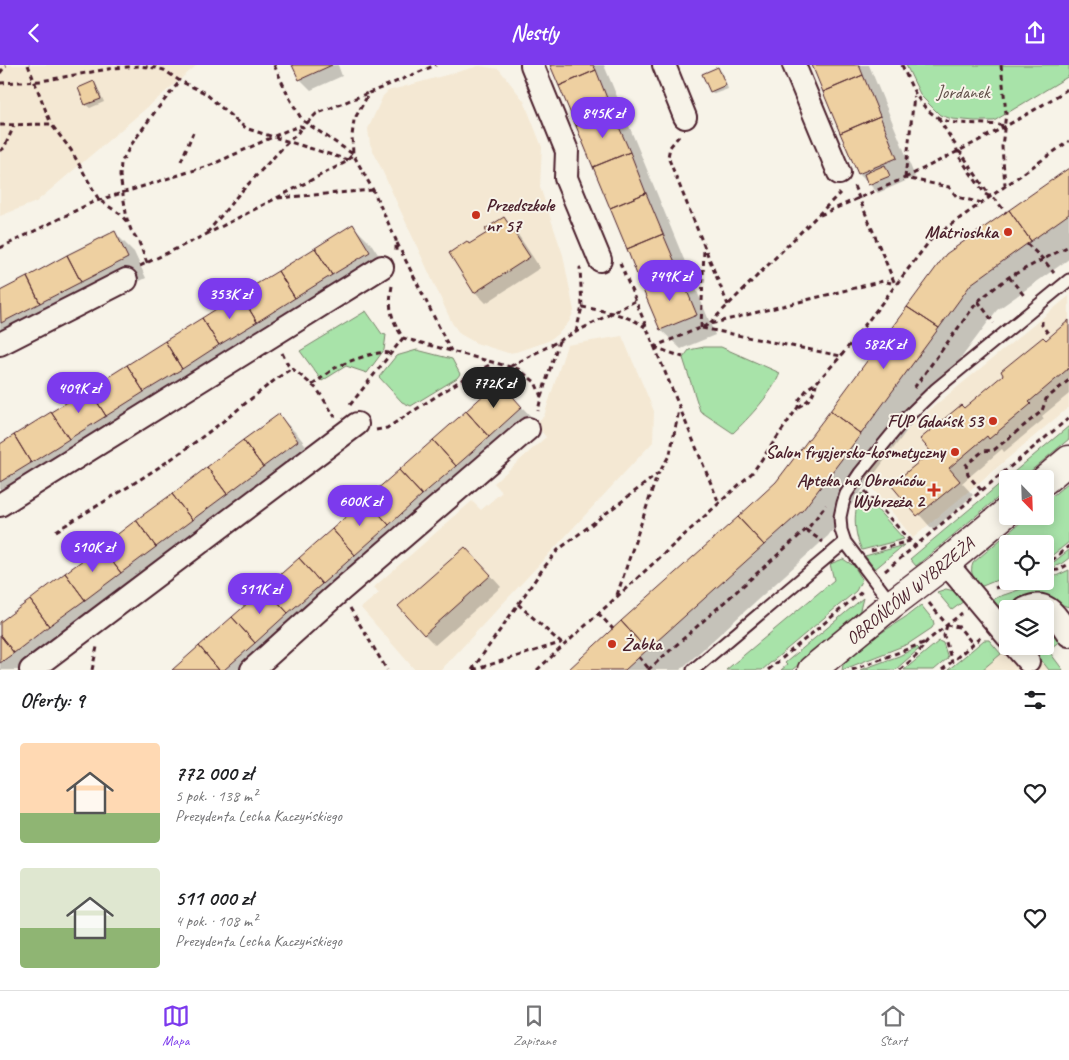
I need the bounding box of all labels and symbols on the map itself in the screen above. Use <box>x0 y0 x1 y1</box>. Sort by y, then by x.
park label: Jordanek <box>936 81 991 103</box>
pin: 845K zł <box>557 97 649 139</box>
place label: Przedszkole nr 57 <box>486 194 556 237</box>
marker: Przedszkole nr 57 <box>470 209 482 221</box>
place label: Matrioshka <box>925 221 1000 243</box>
marker: Matrioshka <box>1002 226 1014 238</box>
pin: 749K zł <box>624 259 716 302</box>
pin: 353K zł <box>184 277 276 320</box>
pin: 582K zł <box>838 327 930 370</box>
pin: 772K zł <box>448 367 540 409</box>
pin: 409K zł <box>33 371 125 414</box>
place label: FUP Gdańsk 53 <box>887 410 985 432</box>
marker: FUP Gdańsk 53 <box>987 415 999 427</box>
place label: Salon fryzjersko-kosmetyczny <box>765 441 947 463</box>
marker: Salon fryzjersko-kosmetyczny <box>949 446 961 458</box>
place label: Apteka na Obrońców Wybrzeża 2 <box>797 469 926 512</box>
north arrow <box>999 470 1054 525</box>
marker: Apteka na Obrońców Wybrzeża 2 <box>928 484 940 496</box>
pin: 600K zł <box>314 485 406 527</box>
pin: 510K zł <box>47 531 139 573</box>
street label: OBROŃCÓW WYBRZEŻA <box>842 532 979 649</box>
pin: 511K zł <box>214 573 306 615</box>
place label: Żabka <box>622 633 663 655</box>
marker: Żabka <box>606 638 618 650</box>

